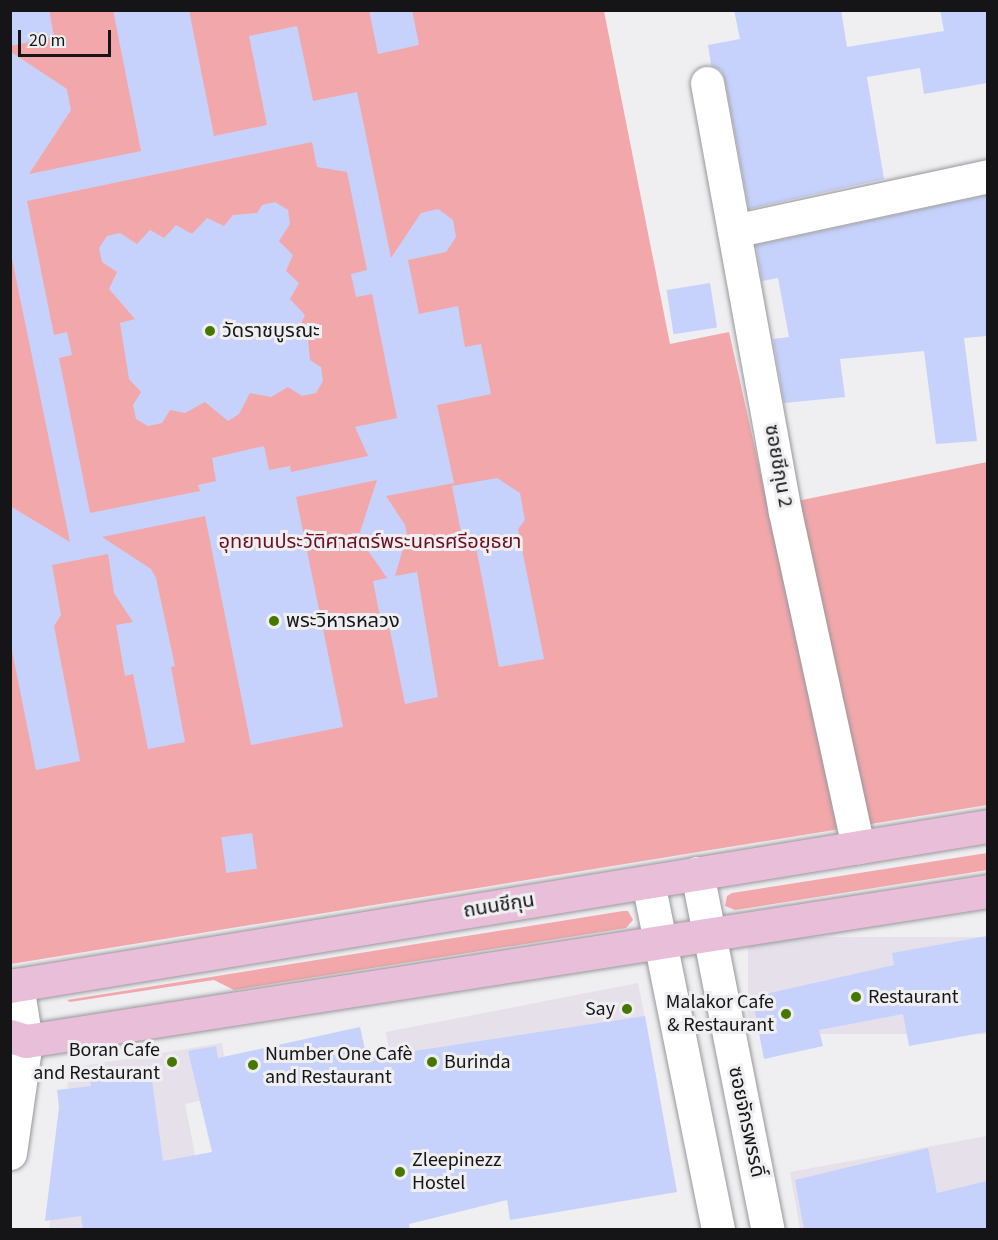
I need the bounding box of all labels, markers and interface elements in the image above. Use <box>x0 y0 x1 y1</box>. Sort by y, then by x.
scale bar <box>21 18 114 56</box>
text: 20 m <box>29 28 65 53</box>
place label: วัดราชบูรณะ <box>222 319 320 343</box>
marker: วัดราชบูรณะ <box>203 324 217 338</box>
street label: ซอยชีกุน 2 <box>759 423 797 509</box>
park label: อุทยานประวัติศาสตร์พระนครศรีอยุธยา <box>219 530 521 554</box>
place label: พระวิหารหลวง <box>286 609 400 633</box>
marker: พระวิหารหลวง <box>267 614 281 628</box>
street label: ถนนชีกุน <box>462 889 536 923</box>
place label: Restaurant <box>868 985 959 1009</box>
place label: Malakor Cafe & Restaurant <box>666 990 774 1037</box>
marker: Restaurant <box>849 990 863 1004</box>
place label: Say <box>585 997 615 1021</box>
marker: Say <box>620 1002 634 1016</box>
marker: Malakor Cafe & Restaurant <box>779 1007 793 1021</box>
place label: Boran Cafe and Restaurant <box>33 1038 160 1085</box>
place label: Number One Cafè and Restaurant <box>265 1042 413 1089</box>
place label: Burinda <box>444 1050 511 1074</box>
marker: Boran Cafe and Restaurant <box>165 1055 179 1069</box>
marker: Burinda <box>425 1055 439 1069</box>
marker: Number One Cafè and Restaurant <box>246 1058 260 1072</box>
street label: ซอยจักรพรรดิ์ <box>723 1064 769 1180</box>
place label: Zleepinezz Hostel <box>412 1148 502 1195</box>
marker: Zleepinezz Hostel <box>393 1165 407 1179</box>

